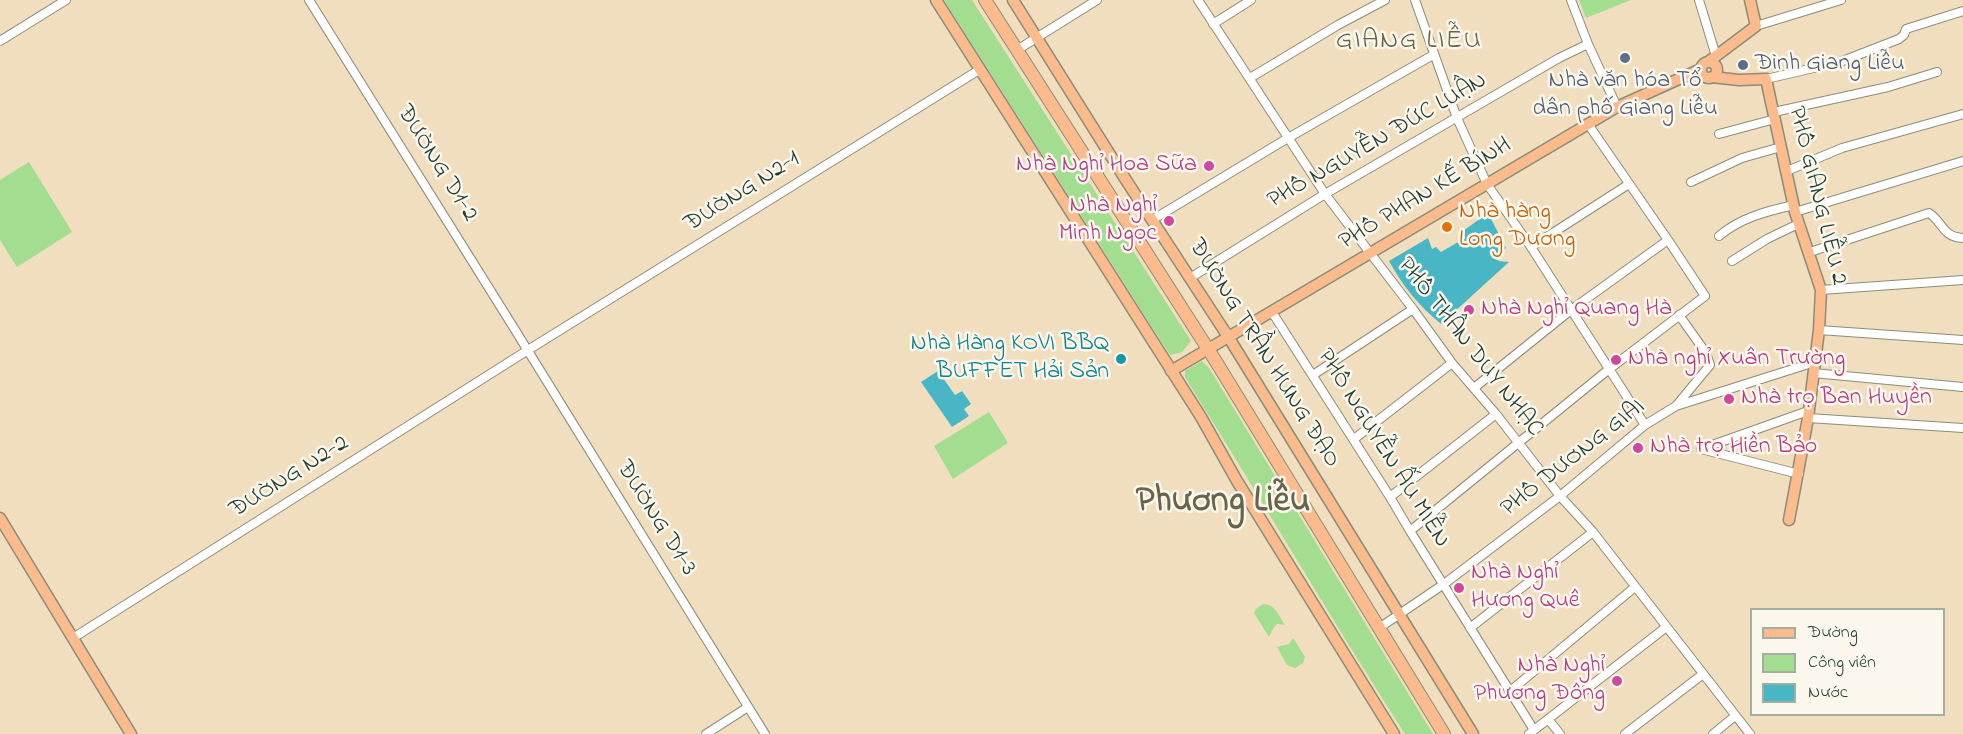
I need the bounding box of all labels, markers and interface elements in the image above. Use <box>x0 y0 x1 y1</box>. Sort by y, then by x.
district label: GIANG LIỄU <box>1336 27 1482 59</box>
marker: Nhà văn hóa Tổ dân phố Giang Liễu <box>1618 51 1632 65</box>
place label: Đình Giang Liễu <box>1755 51 1905 79</box>
marker: Đình Giang Liễu <box>1736 58 1750 72</box>
street label: PHỐ NGUYỄN ĐỨC LUẬN <box>1263 67 1493 217</box>
place label: Nhà văn hóa Tổ dân phố Giang Liễu <box>1532 68 1718 124</box>
street label: ĐƯỜNG D1-2 <box>389 100 483 228</box>
street label: PHỐ GIANG LIỄU 2 <box>1780 104 1852 288</box>
street label: PHỐ PHAN KẾ BÍNH <box>1335 132 1517 258</box>
street label: ĐƯỜNG N2-1 <box>680 146 806 240</box>
place label: Nhà Nghỉ Hoa Sữa <box>1016 152 1197 180</box>
marker: Nhà Nghỉ Hoa Sữa <box>1202 159 1216 173</box>
place label: Nhà Nghỉ Minh Ngọc <box>1059 193 1157 249</box>
place label: Nhà hàng Long Dương <box>1459 199 1575 255</box>
marker: Nhà Nghỉ Minh Ngọc <box>1162 214 1176 228</box>
marker: Nhà hàng Long Dương <box>1440 220 1454 234</box>
street label: ĐƯỜNG TRẦN HƯNG ĐẠO <box>1181 234 1345 474</box>
street label: PHỐ THÂN DUY NHẠC <box>1390 253 1548 443</box>
place label: Nhà Nghỉ Quang Hà <box>1481 296 1671 324</box>
marker: Nhà Nghỉ Quang Hà <box>1462 303 1476 317</box>
place label: Nhà Hàng KOVI BBQ BUFFET Hải Sản <box>910 331 1109 387</box>
street label: PHỐ NGUYỄN ẤU MIỄN <box>1309 344 1455 554</box>
place label: Nhà nghỉ Xuân Trường <box>1628 346 1845 374</box>
marker: Nhà Hàng KOVI BBQ BUFFET Hải Sản <box>1114 352 1128 366</box>
marker: Nhà nghỉ Xuân Trường <box>1609 353 1623 367</box>
place label: Nhà trọ Ban Huyền <box>1741 385 1932 413</box>
marker: Nhà trọ Ban Huyền <box>1722 392 1736 406</box>
street label: PHỐ DƯƠNG GIAI <box>1496 394 1652 524</box>
street label: ĐƯỜNG N2-2 <box>225 430 355 526</box>
place label: Nhà trọ Hiền Bảo <box>1650 434 1817 462</box>
marker: Nhà trọ Hiền Bảo <box>1631 441 1645 455</box>
street label: ĐƯỜNG D1-3 <box>608 456 702 582</box>
district label: Phương Liễu <box>1136 482 1310 526</box>
place label: Nhà Nghỉ Hương Quê <box>1471 560 1580 616</box>
marker: Nhà Nghỉ Hương Quê <box>1452 581 1466 595</box>
legend <box>1750 608 1945 716</box>
text: Đường <box>1808 620 1858 646</box>
text: Công viên <box>1808 650 1876 676</box>
place label: Nhà Nghỉ Phương Đông <box>1474 653 1605 709</box>
marker: Nhà Nghỉ Phương Đông <box>1610 674 1624 688</box>
text: Nước <box>1808 680 1848 706</box>

